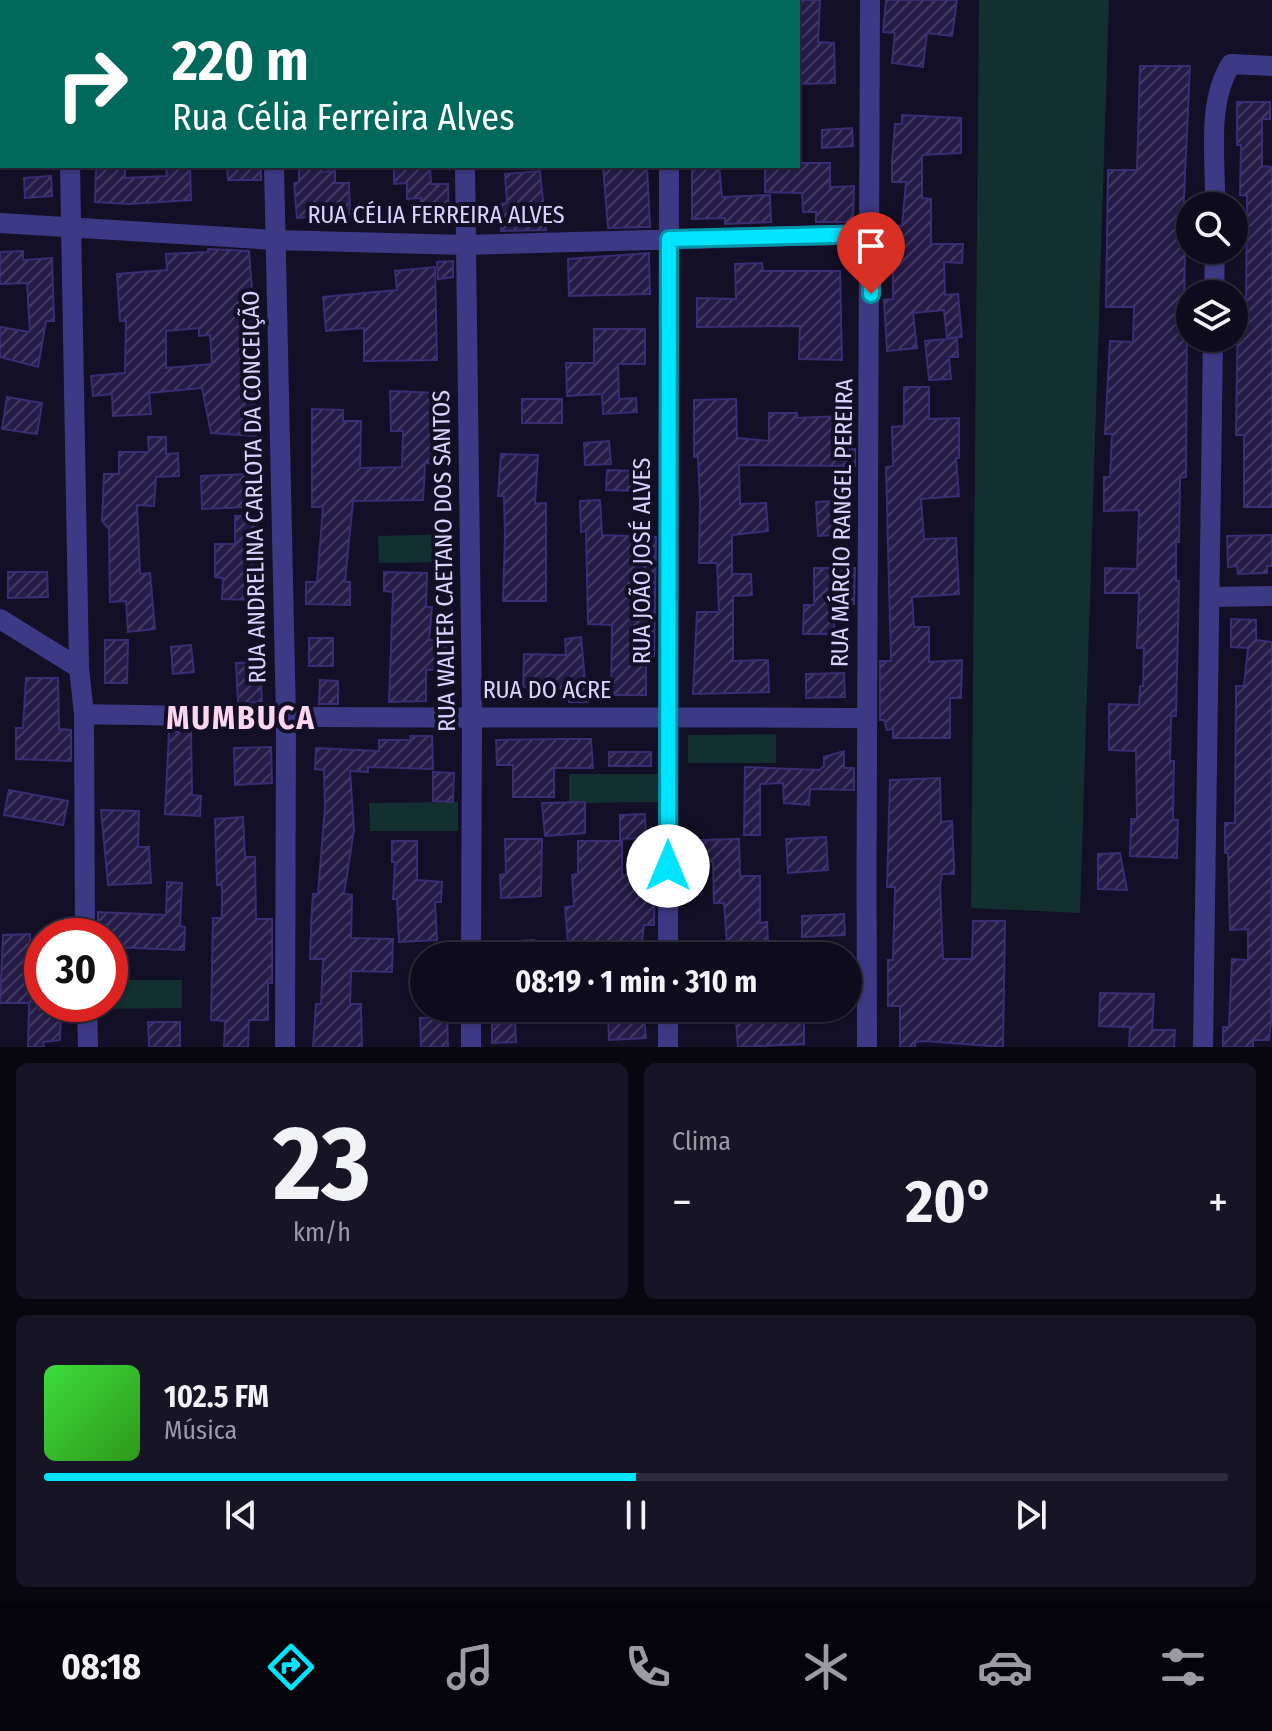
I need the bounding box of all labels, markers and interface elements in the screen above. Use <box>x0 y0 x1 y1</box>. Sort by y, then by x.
text: 220 m <box>172 28 309 95</box>
icon: right <box>40 32 144 136</box>
text: Rua Célia Ferreira Alves <box>172 96 515 140</box>
map controls <box>1176 192 1248 352</box>
button: search <box>1176 192 1248 264</box>
street label: RUA CÉLIA FERREIRA ALVES <box>307 200 565 229</box>
pin <box>837 212 905 294</box>
icon: arrive <box>849 224 893 268</box>
button: layers <box>1176 280 1248 352</box>
street label: RUA ANDRELINA CARLOTA DA CONCEIÇÃO <box>237 290 271 684</box>
street label: RUA MÁRCIO RANGEL PEREIRA <box>824 378 859 667</box>
street label: RUA WALTER CAETANO DOS SANTOS <box>427 390 461 732</box>
street label: RUA JOÃO JOSÉ ALVES <box>627 458 656 664</box>
street label: RUA DO ACRE <box>483 676 611 704</box>
district label: MUMBUCA <box>166 699 316 737</box>
position arrow <box>626 824 710 908</box>
speed limit sign: 30 <box>24 918 128 1022</box>
text: 08:19 · 1 min · 310 m <box>515 964 757 1000</box>
text: 23 <box>273 1102 371 1227</box>
text: Clima <box>672 1126 731 1157</box>
text: 20° <box>906 1166 994 1238</box>
text: − <box>672 1176 692 1229</box>
text: + <box>1208 1176 1228 1229</box>
text: km/h <box>293 1217 351 1248</box>
text: 102.5 FM <box>164 1379 269 1415</box>
text: Música <box>164 1415 237 1446</box>
icon: previous <box>219 1493 263 1537</box>
icon: pause <box>614 1493 658 1537</box>
icon: next <box>1009 1493 1053 1537</box>
icon: directions <box>263 1639 319 1695</box>
icon: music <box>442 1639 498 1695</box>
icon: phone <box>620 1639 676 1695</box>
icon: climate <box>798 1639 854 1695</box>
icon: car <box>977 1639 1033 1695</box>
icon: filters <box>1155 1639 1211 1695</box>
text: 08:18 <box>61 1645 141 1689</box>

